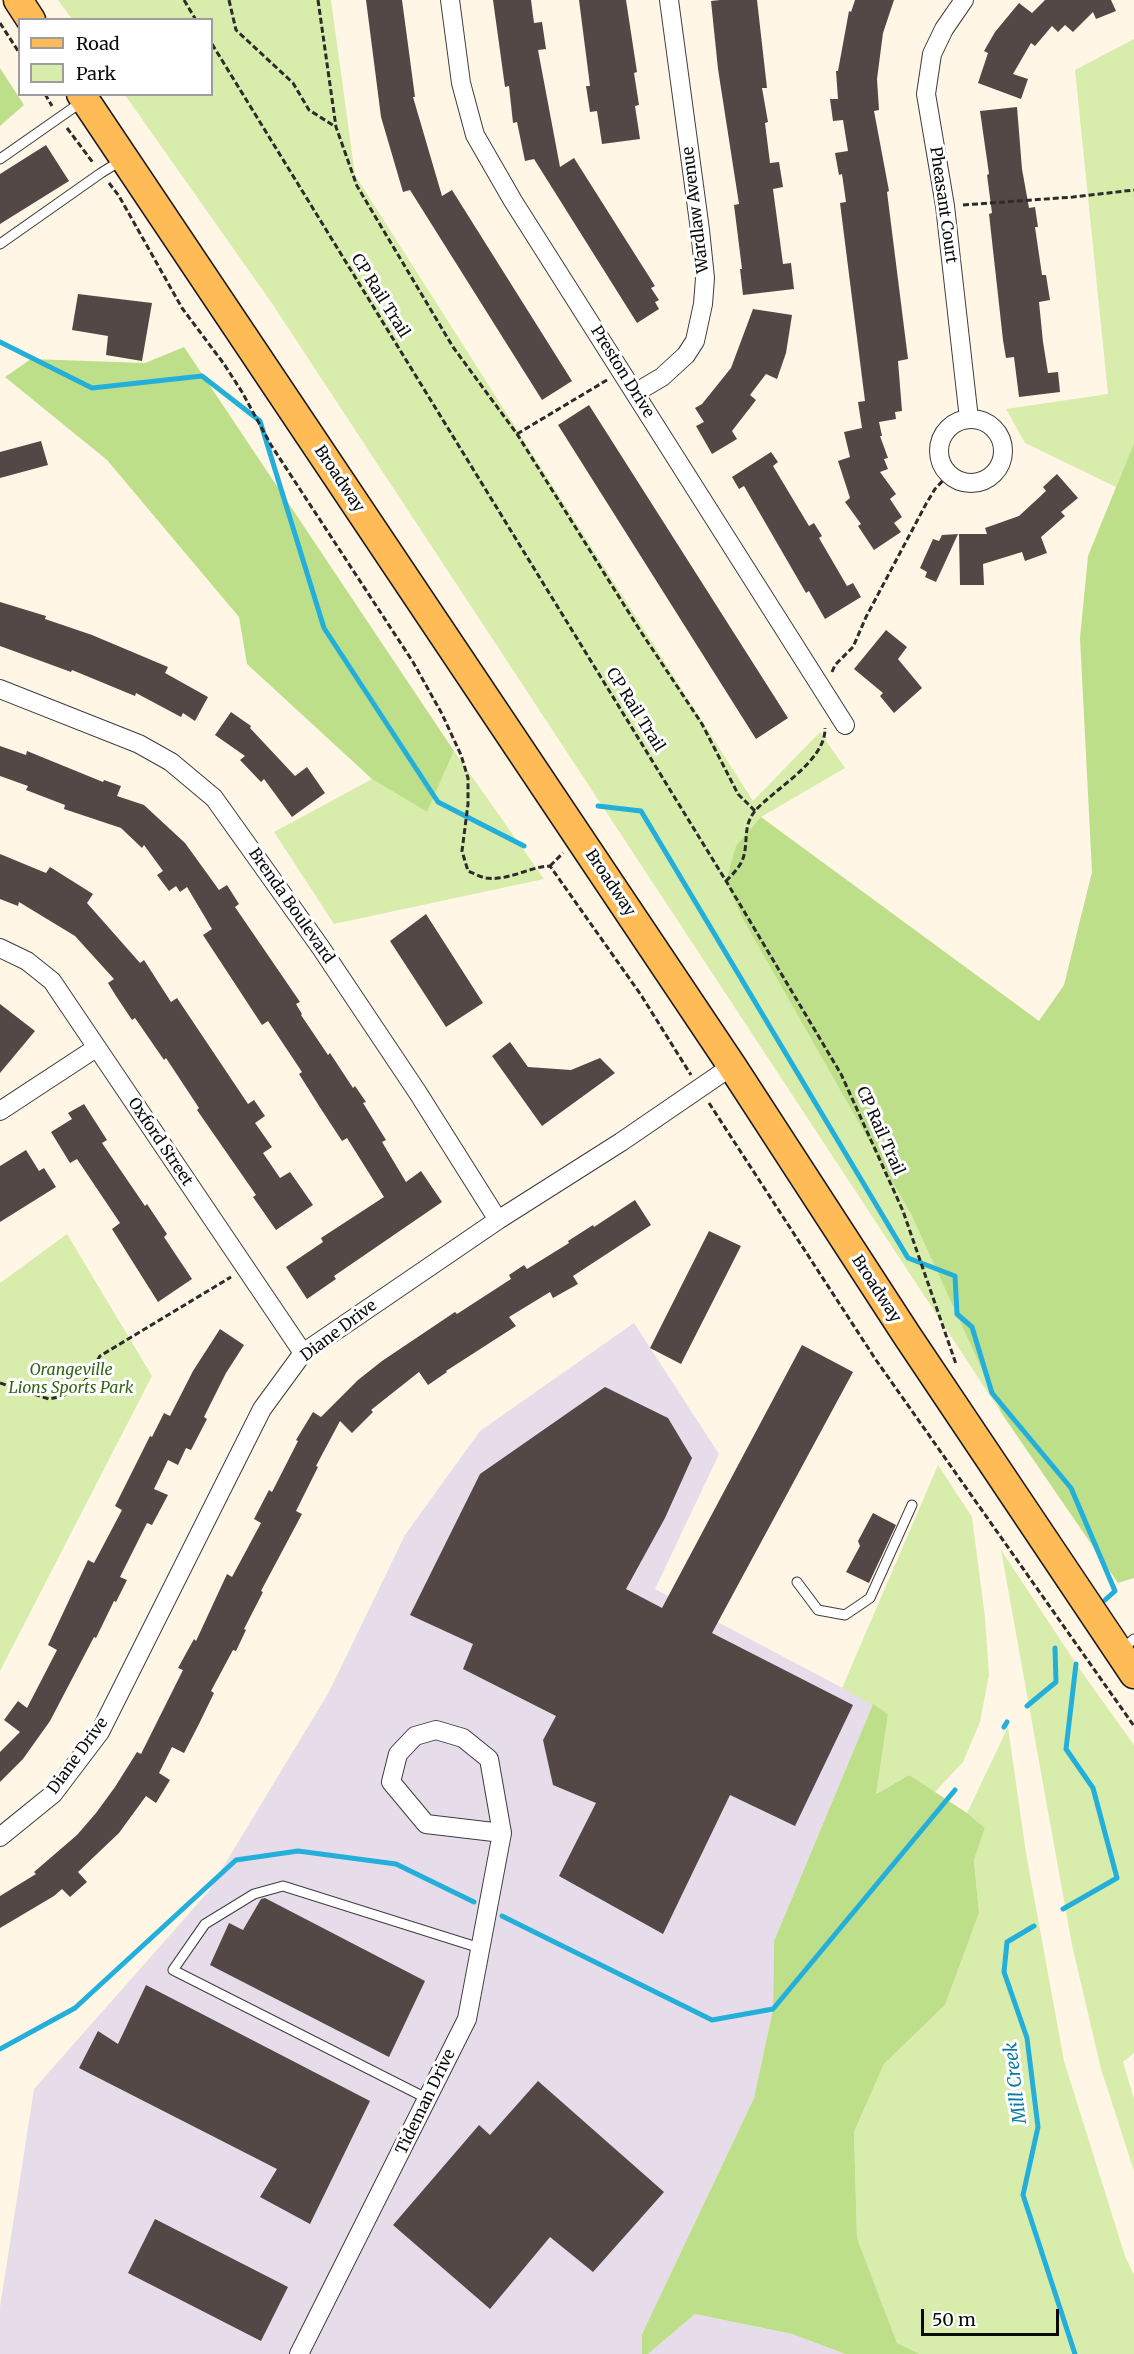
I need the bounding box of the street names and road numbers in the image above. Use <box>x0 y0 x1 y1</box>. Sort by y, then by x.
street label: Pheasant Court <box>925 145 961 265</box>
street label: Wardlaw Avenue <box>679 146 713 274</box>
street label: CP Rail Trail <box>347 251 413 341</box>
street label: Preston Drive <box>586 323 658 421</box>
street label: Broadway <box>310 442 368 516</box>
street label: CP Rail Trail <box>602 665 668 755</box>
street label: Brenda Boulevard <box>244 845 338 967</box>
street label: Broadway <box>581 846 639 920</box>
street label: CP Rail Trail <box>852 1084 908 1178</box>
street label: Oxford Street <box>123 1094 197 1190</box>
street label: Broadway <box>847 1252 905 1326</box>
street label: Diane Drive <box>297 1296 381 1366</box>
street label: Diane Drive <box>44 1714 112 1798</box>
street label: Tideman Drive <box>392 2046 460 2158</box>

